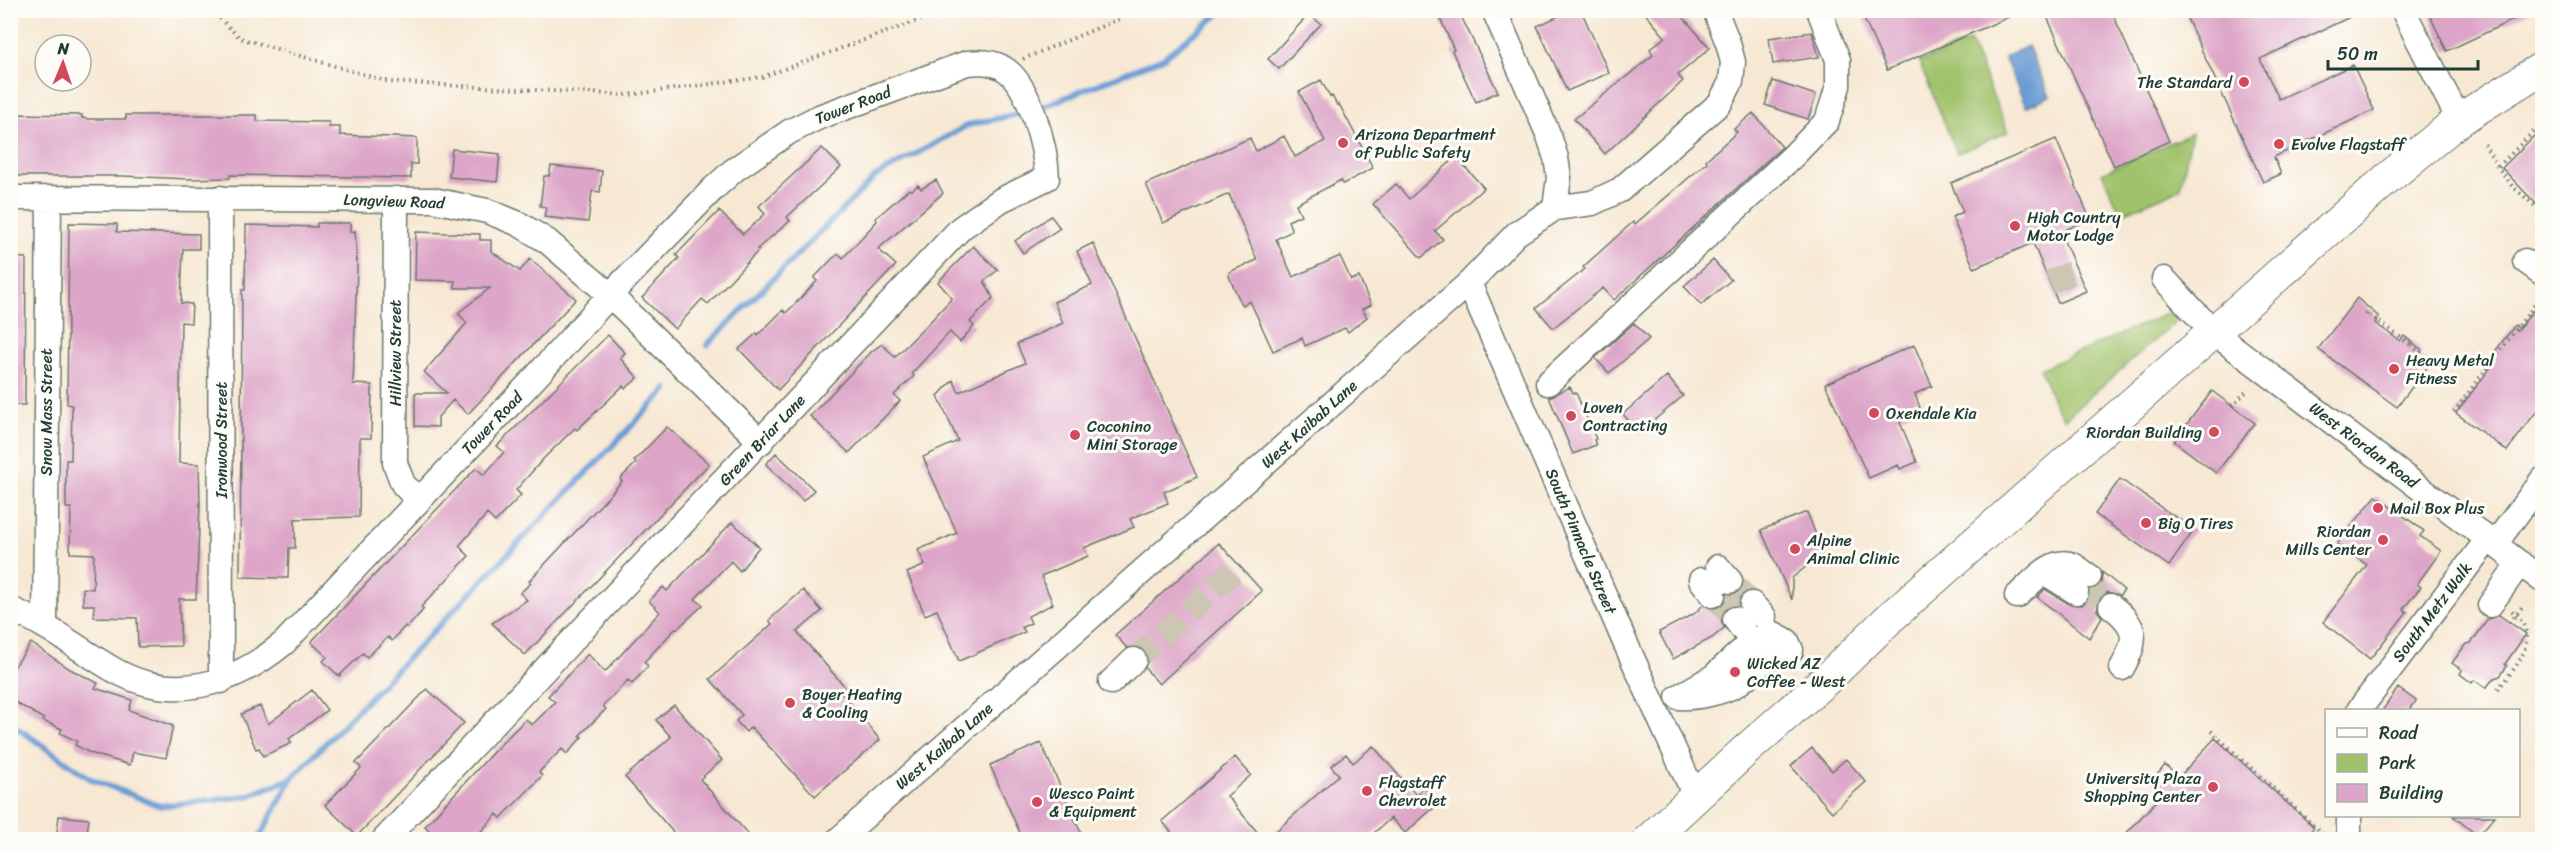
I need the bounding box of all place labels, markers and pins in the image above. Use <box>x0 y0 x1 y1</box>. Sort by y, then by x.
place label: The Standard <box>2137 68 2234 97</box>
marker: The Standard <box>2237 75 2251 89</box>
place label: Arizona Department of Public Safety <box>1354 120 1496 167</box>
place label: Evolve Flagstaff <box>2291 130 2408 159</box>
marker: Arizona Department of Public Safety <box>1336 136 1350 150</box>
marker: Evolve Flagstaff <box>2272 137 2286 151</box>
place label: High Country Motor Lodge <box>2027 203 2121 250</box>
marker: High Country Motor Lodge <box>2008 219 2022 233</box>
place label: Heavy Metal Fitness <box>2406 346 2494 393</box>
marker: Heavy Metal Fitness <box>2387 362 2401 376</box>
place label: Loven Contracting <box>1583 393 1667 440</box>
place label: Oxendale Kia <box>1886 399 1977 428</box>
marker: Oxendale Kia <box>1867 406 1881 420</box>
marker: Loven Contracting <box>1564 409 1578 423</box>
place label: Coconino Mini Storage <box>1087 412 1178 459</box>
place label: Riordan Building <box>2087 418 2202 447</box>
marker: Riordan Building <box>2207 425 2221 439</box>
marker: Coconino Mini Storage <box>1068 428 1082 442</box>
place label: Mail Box Plus <box>2390 494 2485 523</box>
marker: Mail Box Plus <box>2371 501 2385 515</box>
place label: Big O Tires <box>2158 509 2233 538</box>
marker: Big O Tires <box>2139 516 2153 530</box>
place label: Riordan Mills Center <box>2286 517 2372 564</box>
place label: Alpine Animal Clinic <box>1806 526 1900 573</box>
marker: Riordan Mills Center <box>2376 533 2390 547</box>
marker: Alpine Animal Clinic <box>1788 542 1802 556</box>
place label: Wicked AZ Coffee - West <box>1747 649 1846 696</box>
marker: Wicked AZ Coffee - West <box>1728 665 1742 679</box>
place label: Boyer Heating & Cooling <box>802 680 902 727</box>
marker: Boyer Heating & Cooling <box>783 696 797 710</box>
place label: University Plaza Shopping Center <box>2084 764 2202 811</box>
place label: Flagstaff Chevrolet <box>1379 768 1447 815</box>
place label: Wesco Paint & Equipment <box>1049 779 1137 826</box>
marker: University Plaza Shopping Center <box>2206 780 2220 794</box>
marker: Flagstaff Chevrolet <box>1360 784 1374 798</box>
marker: Wesco Paint & Equipment <box>1030 795 1044 809</box>

